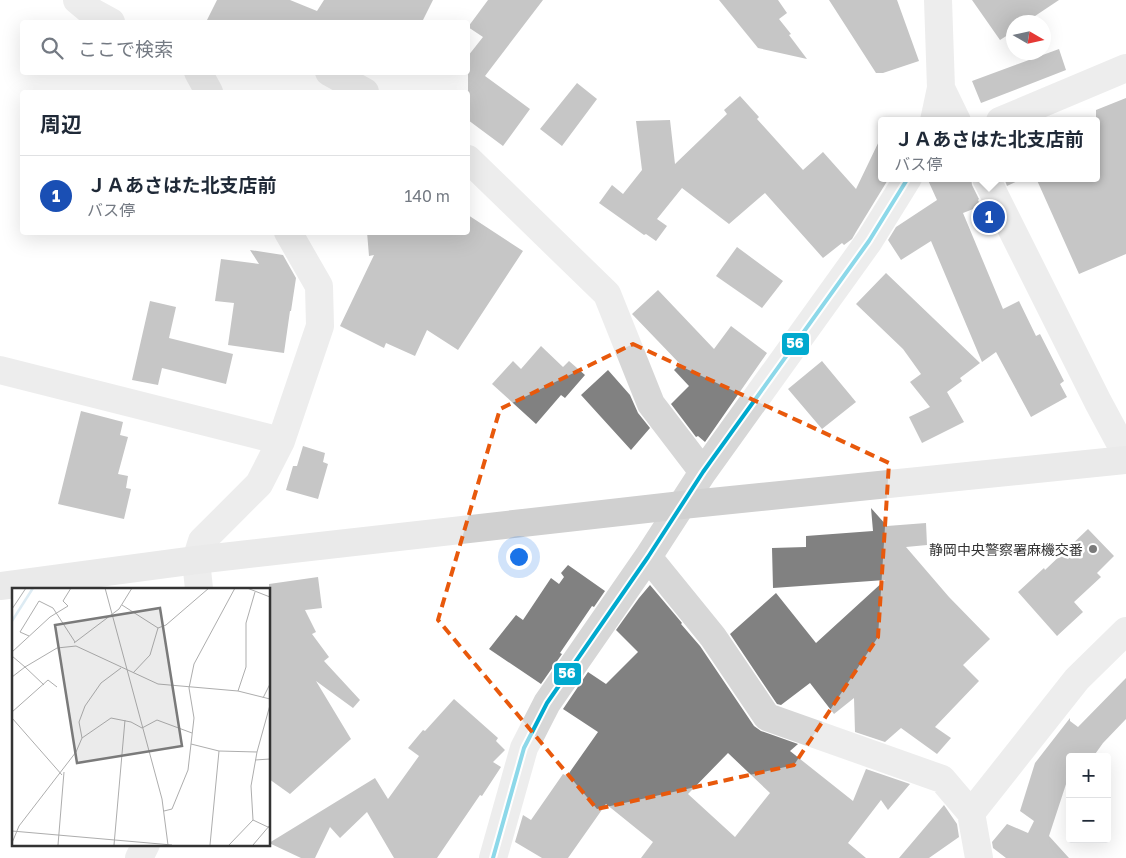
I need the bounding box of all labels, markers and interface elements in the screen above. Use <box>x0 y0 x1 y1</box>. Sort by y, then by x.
north arrow <box>1006 15 1051 60</box>
search box <box>20 20 470 75</box>
icon: search <box>38 34 66 62</box>
text: ここで検索 <box>78 37 173 60</box>
text: 周辺 <box>40 111 82 137</box>
popup <box>878 117 1100 182</box>
text: ＪＡあさはた北支店前 <box>894 127 1084 150</box>
text: バス停 <box>894 154 942 174</box>
text: ＪＡあさはた北支店前 <box>87 173 277 196</box>
text: 1 <box>52 186 60 206</box>
text: 140 m <box>404 186 450 206</box>
pin: 1 <box>973 198 1005 236</box>
text: バス停 <box>87 200 135 220</box>
line badge: 56 <box>781 332 810 356</box>
text: 56 <box>786 334 804 351</box>
place label: 静岡中央警察署麻機交番 <box>929 541 1083 558</box>
marker: 静岡中央警察署麻機交番 <box>1087 543 1099 555</box>
your location <box>506 544 532 570</box>
inset map <box>12 588 270 846</box>
line badge: 56 <box>553 662 582 686</box>
text: 56 <box>558 664 576 681</box>
map controls <box>1066 753 1111 843</box>
button: + <box>1066 753 1111 798</box>
button: − <box>1066 798 1111 843</box>

